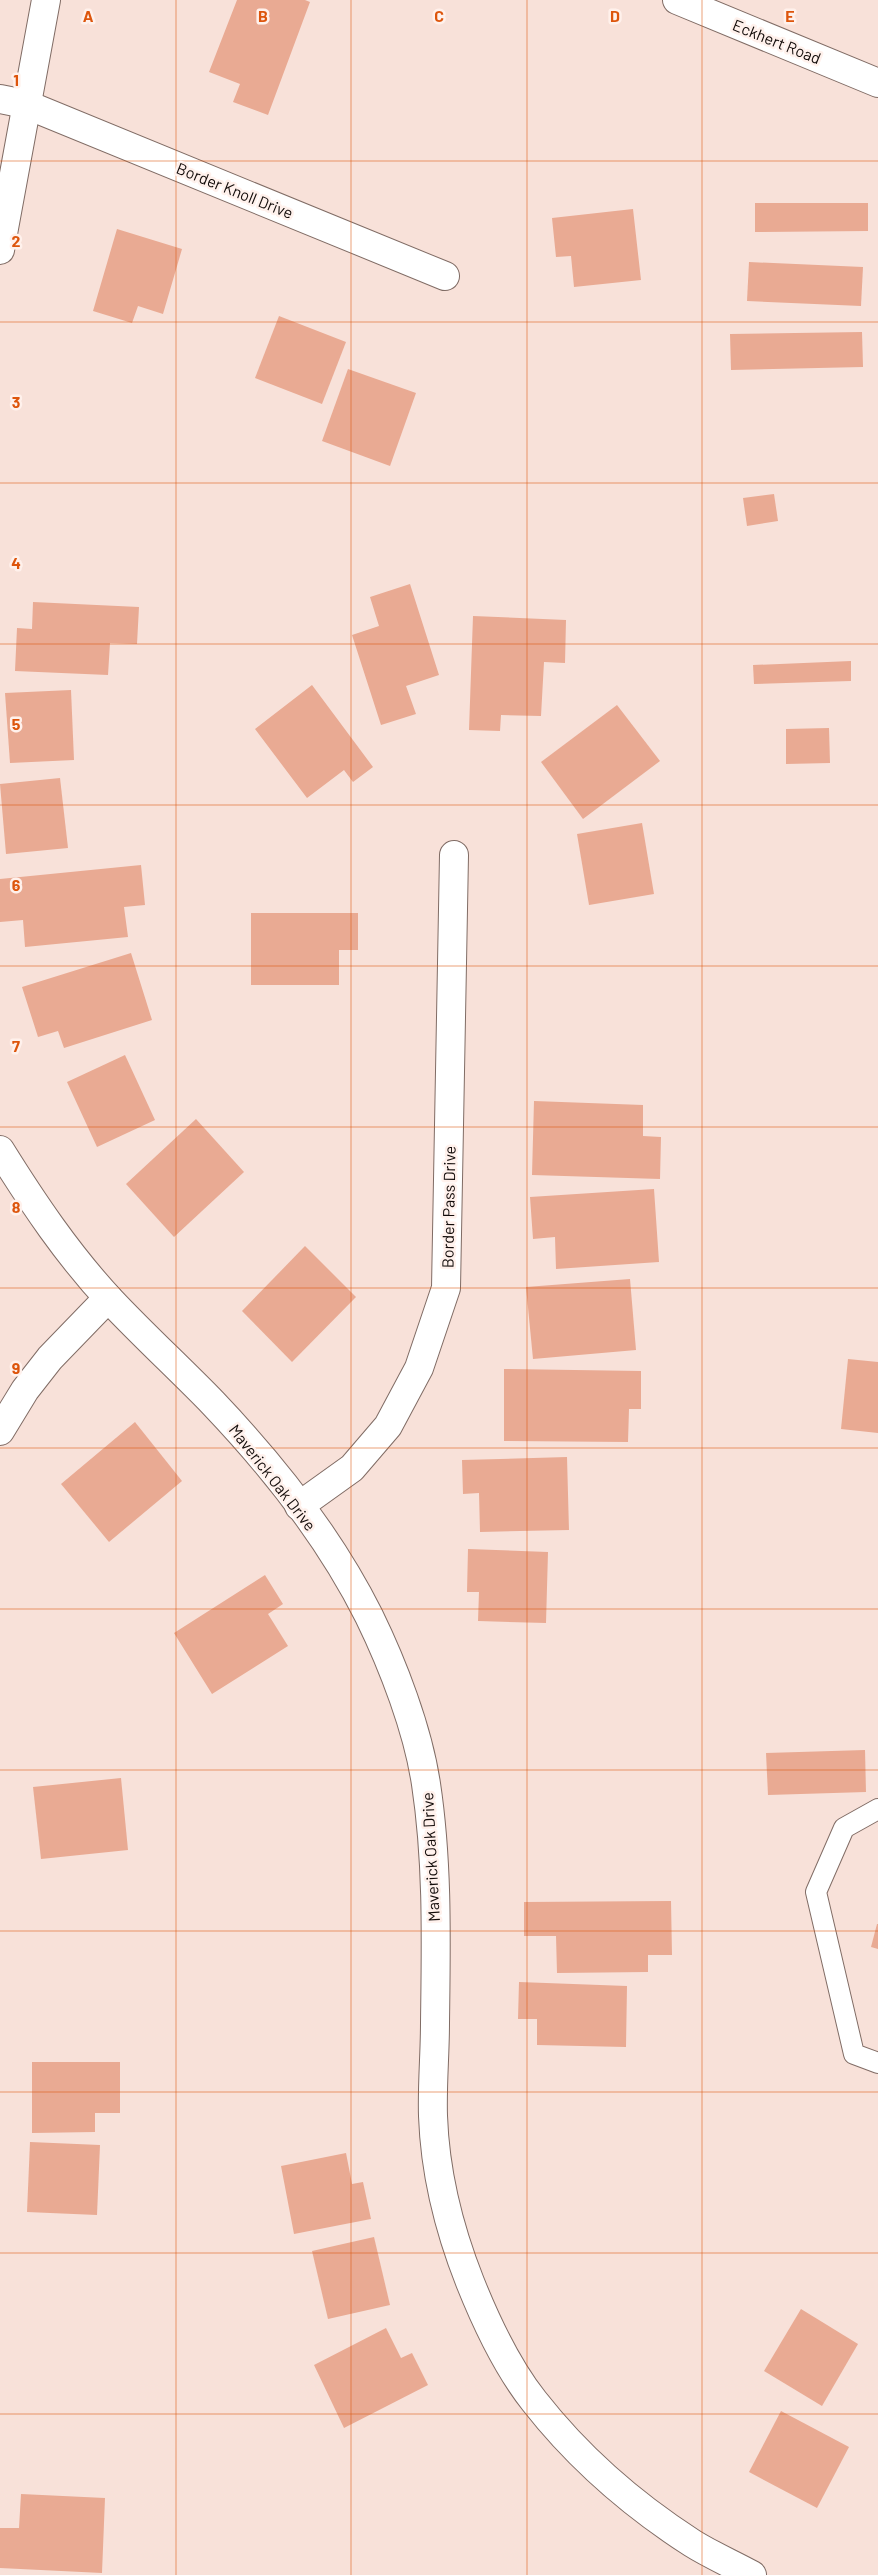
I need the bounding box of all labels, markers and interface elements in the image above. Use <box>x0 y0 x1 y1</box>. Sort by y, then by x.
text: A <box>83 6 94 25</box>
text: B <box>258 6 268 25</box>
text: C <box>434 6 444 25</box>
text: D <box>610 6 620 25</box>
street label: Eckhert Road <box>730 15 824 67</box>
text: 1 <box>13 70 19 89</box>
street label: Border Knoll Drive <box>174 158 296 222</box>
text: 2 <box>12 231 21 250</box>
text: 3 <box>12 392 20 411</box>
text: 4 <box>11 553 21 572</box>
text: 5 <box>12 714 21 733</box>
text: 6 <box>12 875 21 894</box>
text: 7 <box>12 1036 20 1055</box>
street label: Border Pass Drive <box>437 1146 459 1268</box>
text: 8 <box>12 1197 21 1216</box>
text: 9 <box>12 1358 20 1377</box>
street label: Maverick Oak Drive <box>226 1420 320 1534</box>
street label: Maverick Oak Drive <box>417 1792 443 1922</box>

